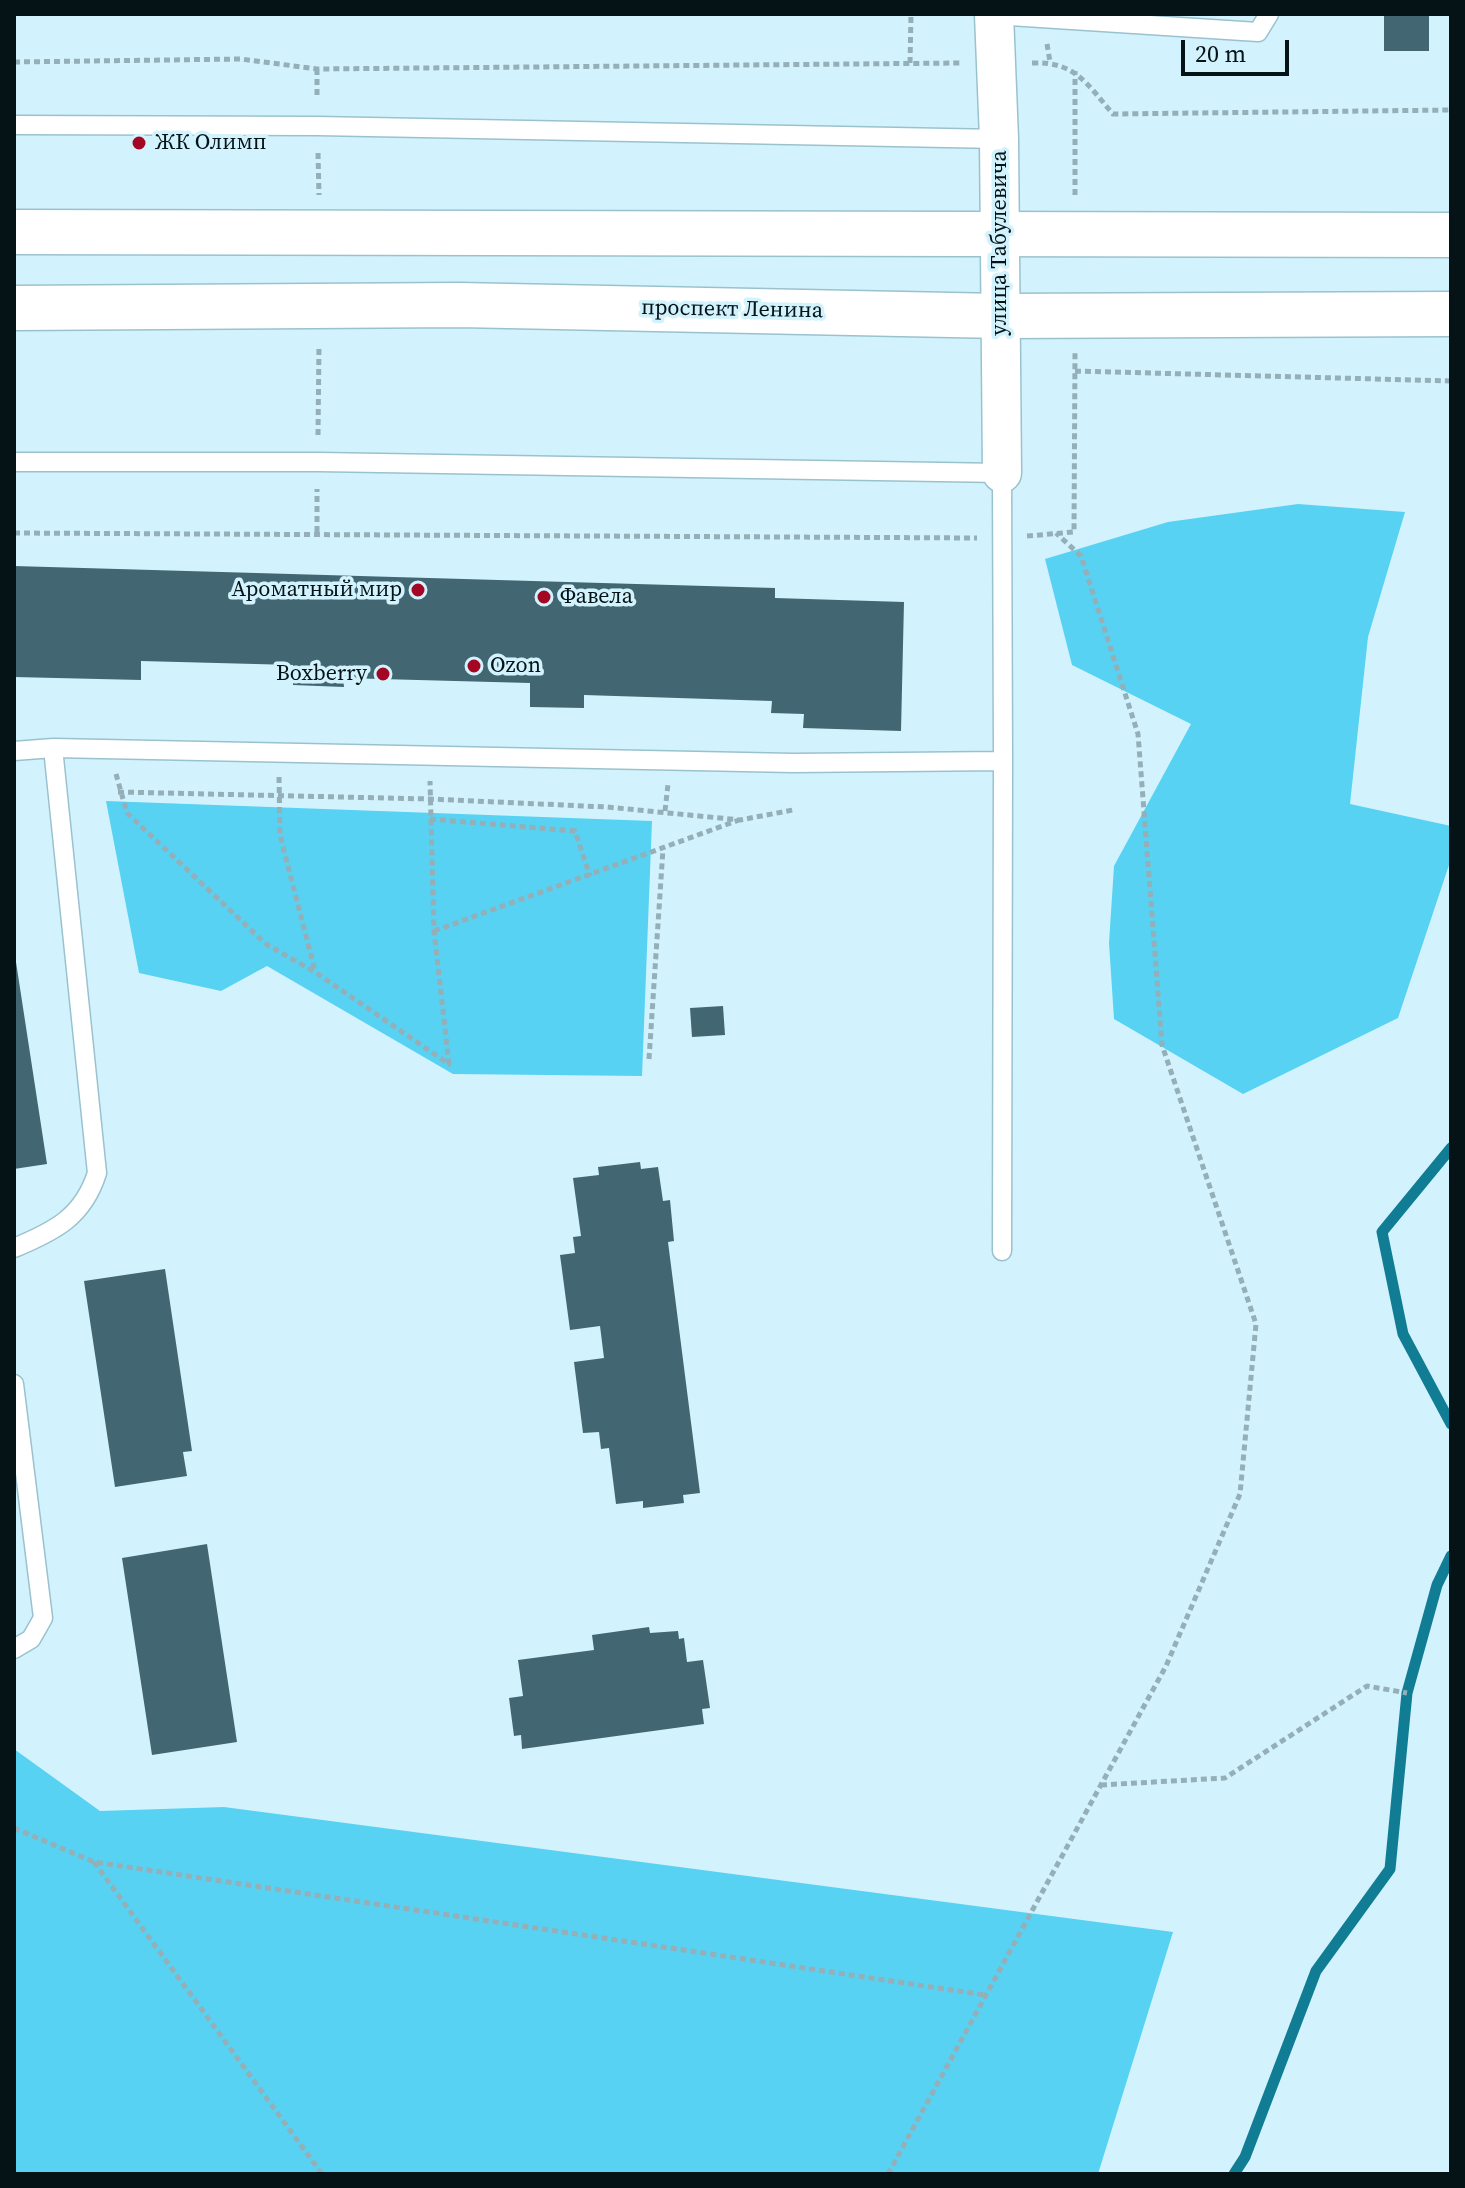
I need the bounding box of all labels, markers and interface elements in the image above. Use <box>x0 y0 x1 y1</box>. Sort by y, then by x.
scale bar <box>1185 24 1293 74</box>
text: 20 m <box>1195 37 1246 70</box>
place label: ЖК Олимп <box>155 130 267 156</box>
marker: ЖК Олимп <box>130 134 148 152</box>
street label: улица Табулевича <box>987 150 1013 336</box>
street label: проспект Ленина <box>641 295 823 325</box>
place label: Ароматный мир <box>232 577 402 603</box>
marker: Ароматный мир <box>409 581 427 599</box>
place label: Фавела <box>560 584 633 610</box>
marker: Фавела <box>535 588 553 606</box>
place label: Ozon <box>490 653 541 679</box>
marker: Ozon <box>465 657 483 675</box>
place label: Boxberry <box>276 661 367 687</box>
marker: Boxberry <box>374 665 392 683</box>

